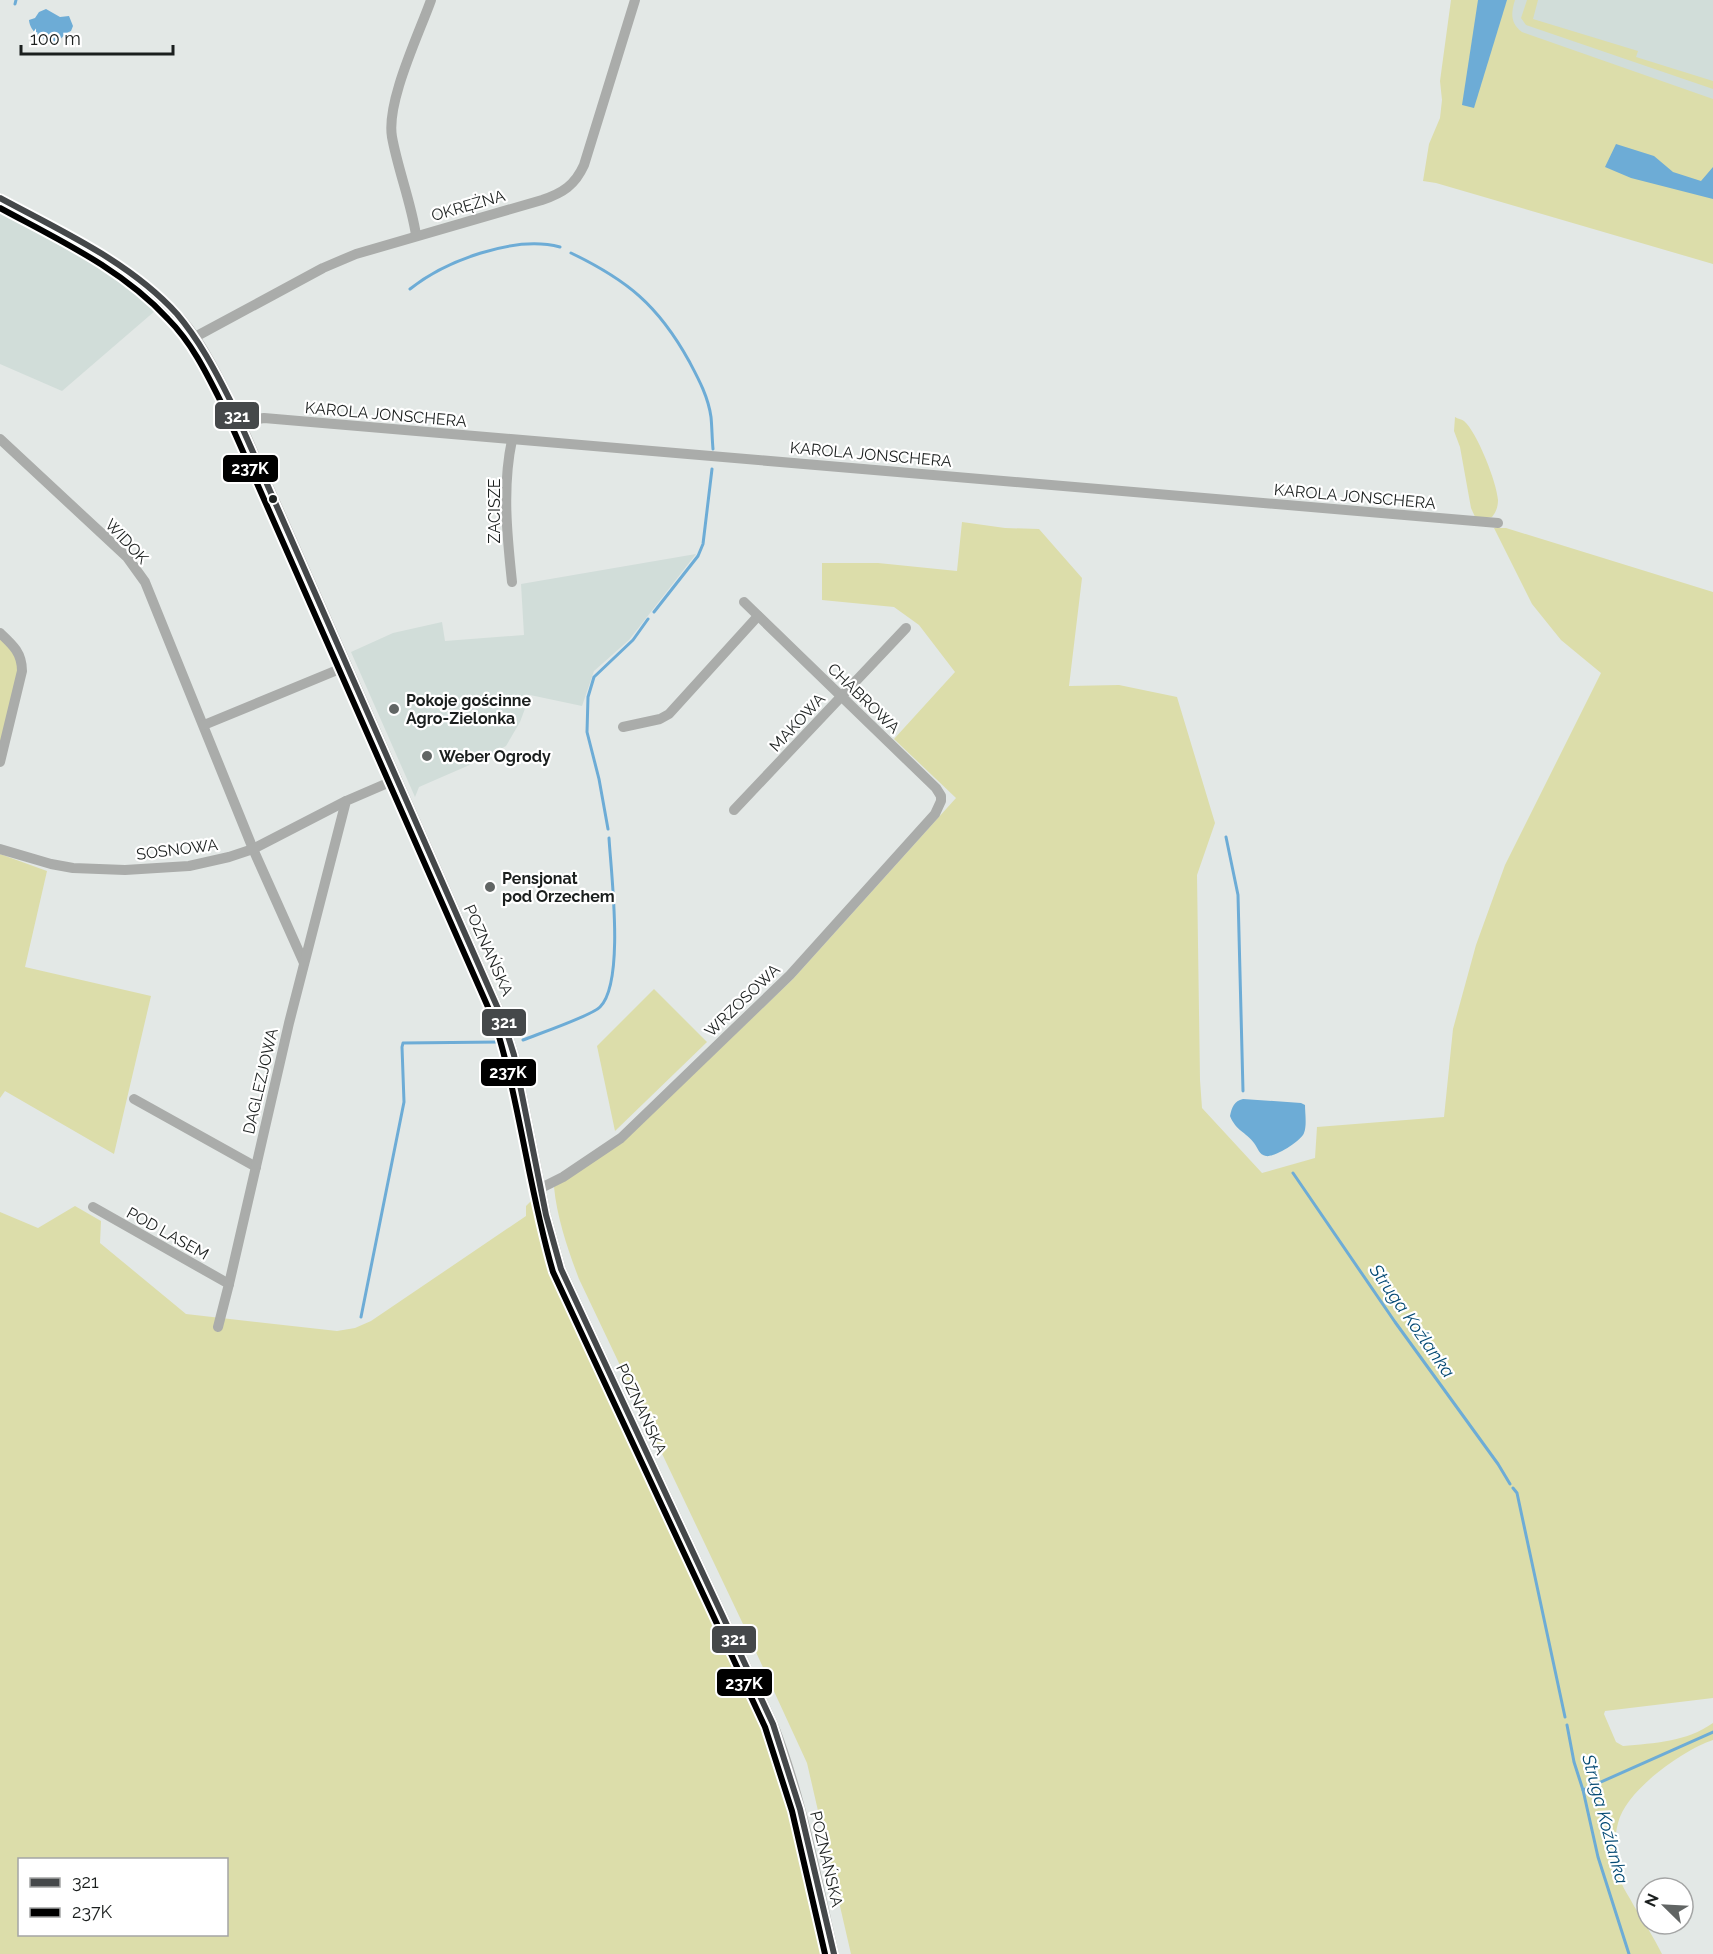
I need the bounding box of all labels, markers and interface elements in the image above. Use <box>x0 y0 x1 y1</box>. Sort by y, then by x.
scale bar <box>21 18 172 56</box>
text: 100 m <box>30 28 81 49</box>
street label: OKRĘŻNA <box>429 185 507 225</box>
street label: KAROLA JONSCHERA <box>304 398 468 431</box>
line badge: 321 <box>214 401 260 430</box>
text: 321 <box>224 407 250 426</box>
street label: KAROLA JONSCHERA <box>789 438 953 471</box>
line badge: 237K <box>222 454 279 483</box>
text: 237K <box>231 459 269 478</box>
street label: ZACISZE <box>485 478 504 543</box>
street label: KAROLA JONSCHERA <box>1273 480 1437 513</box>
unlabelled marker <box>267 493 279 505</box>
street label: WIDOK <box>101 515 153 568</box>
street label: CHABROWA <box>824 659 904 738</box>
street label: MAKOWA <box>766 689 829 755</box>
place label: Pokoje gościnne Agro-Zielonka <box>406 691 531 728</box>
marker: Pokoje gościnne Agro-Zielonka <box>387 702 401 716</box>
place label: Weber Ogrody <box>439 747 551 766</box>
marker: Weber Ogrody <box>420 749 434 763</box>
street label: SOSNOWA <box>135 835 219 864</box>
place label: Pensjonat pod Orzechem <box>502 869 615 906</box>
marker: Pensjonat pod Orzechem <box>483 880 497 894</box>
street label: POZNAŃSKA <box>460 901 518 999</box>
street label: WRZOSOWA <box>701 960 784 1041</box>
line badge: 321 <box>481 1008 527 1037</box>
text: 321 <box>491 1013 517 1032</box>
street label: DAGLEZJOWA <box>239 1026 282 1136</box>
line badge: 237K <box>480 1058 537 1087</box>
text: 237K <box>489 1063 527 1082</box>
street label: POD LASEM <box>123 1203 212 1264</box>
water label: Struga Koźlanka <box>1365 1259 1459 1382</box>
street label: POZNAŃSKA <box>612 1360 672 1458</box>
line badge: 321 <box>711 1625 757 1654</box>
text: 321 <box>721 1630 747 1649</box>
line badge: 237K <box>716 1668 773 1697</box>
text: 237K <box>725 1674 763 1693</box>
water label: Struga Koźlanka <box>1578 1751 1633 1886</box>
street label: POZNAŃSKA <box>806 1809 848 1909</box>
legend <box>18 1858 228 1936</box>
text: 321 <box>72 1871 99 1892</box>
north arrow <box>1635 1876 1695 1936</box>
text: N <box>1641 1891 1663 1910</box>
text: 237K <box>72 1901 113 1922</box>

